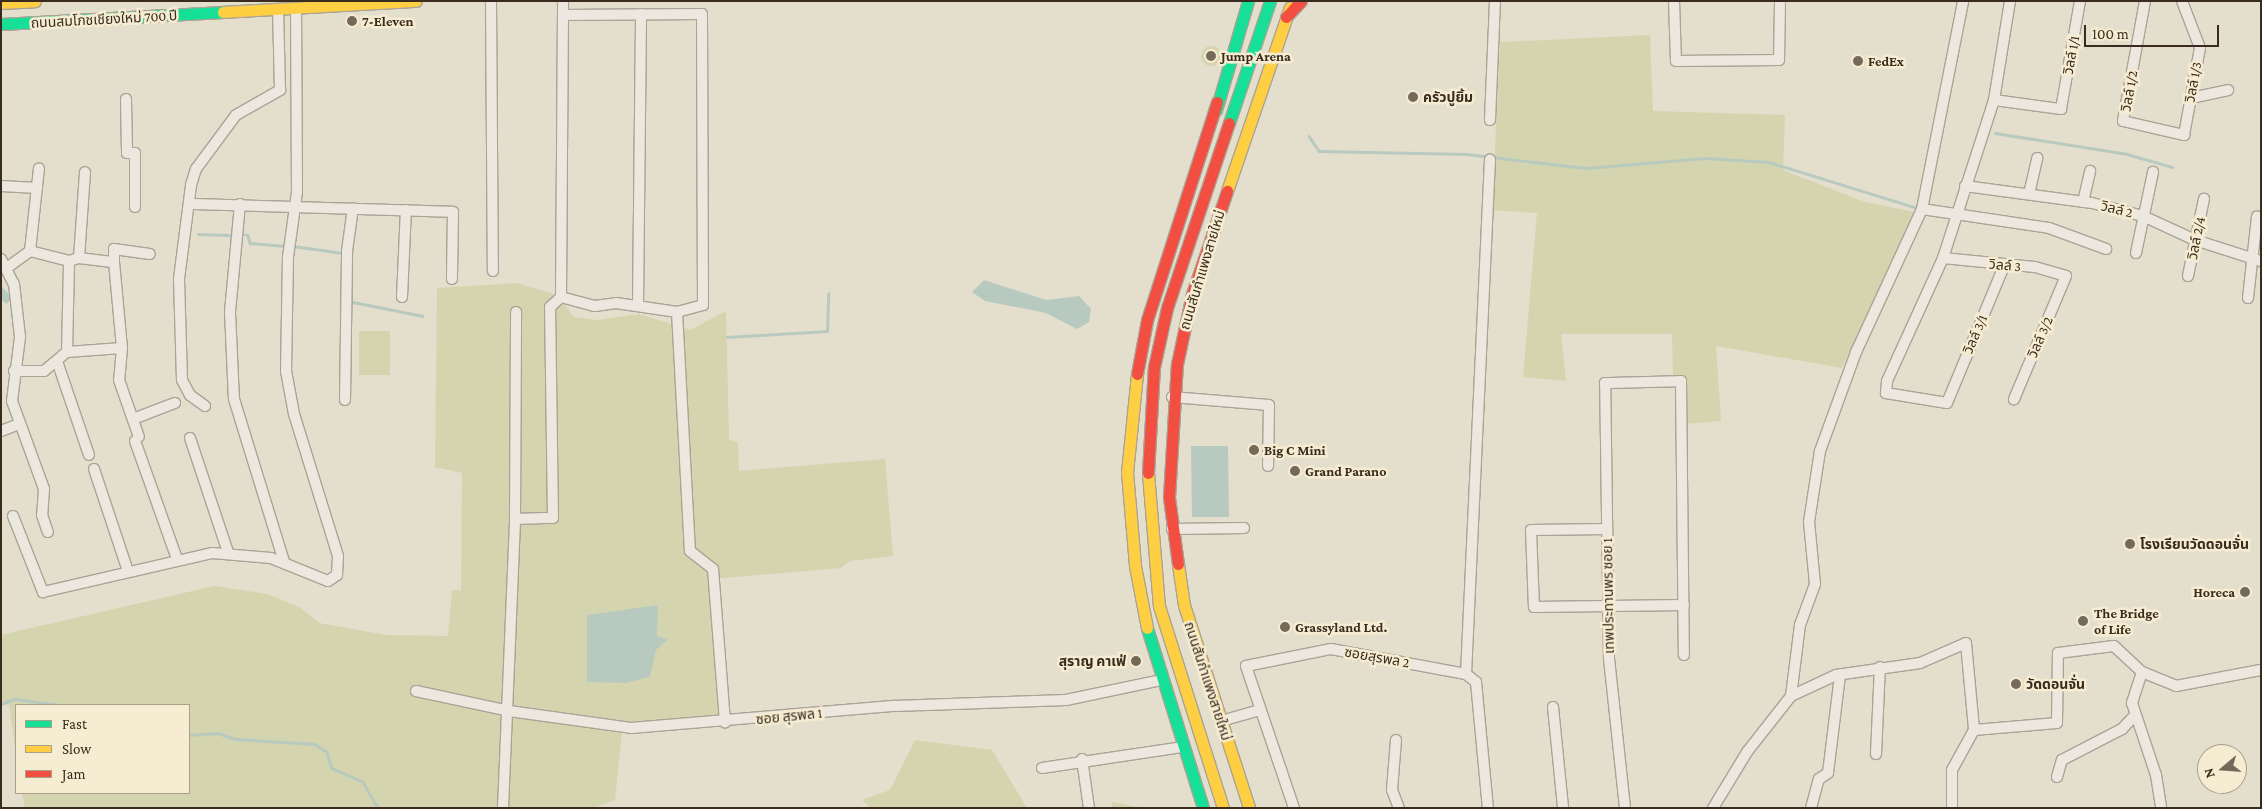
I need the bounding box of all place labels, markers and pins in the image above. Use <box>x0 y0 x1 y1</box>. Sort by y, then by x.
place label: 7-Eleven <box>362 13 413 29</box>
marker: 7-Eleven <box>346 15 358 27</box>
place label: Jump Arena <box>1221 48 1291 64</box>
marker: Jump Arena <box>1205 50 1217 62</box>
place label: FedEx <box>1868 53 1904 69</box>
marker: FedEx <box>1852 55 1864 67</box>
place label: ครัวปูยิ้ม <box>1423 89 1473 105</box>
marker: ครัวปูยิ้ม <box>1407 91 1419 103</box>
place label: Big C Mini <box>1264 442 1326 458</box>
marker: Big C Mini <box>1248 444 1260 456</box>
place label: Grand Parano <box>1305 463 1386 479</box>
marker: Grand Parano <box>1289 465 1301 477</box>
place label: โรงเรียนวัดดอนจั่น <box>2140 536 2249 552</box>
marker: โรงเรียนวัดดอนจั่น <box>2124 538 2136 550</box>
place label: Horeca <box>2193 584 2235 600</box>
marker: Horeca <box>2239 586 2251 598</box>
place label: The Bridge of Life <box>2094 605 2159 638</box>
marker: The Bridge of Life <box>2076 614 2090 628</box>
place label: Grassyland Ltd. <box>1295 619 1387 635</box>
marker: Grassyland Ltd. <box>1279 621 1291 633</box>
place label: สุราญ คาเฟ่ <box>1059 653 1126 669</box>
marker: สุราญ คาเฟ่ <box>1130 655 1142 667</box>
place label: วัดดอนจั่น <box>2026 676 2085 692</box>
marker: วัดดอนจั่น <box>2010 678 2022 690</box>

